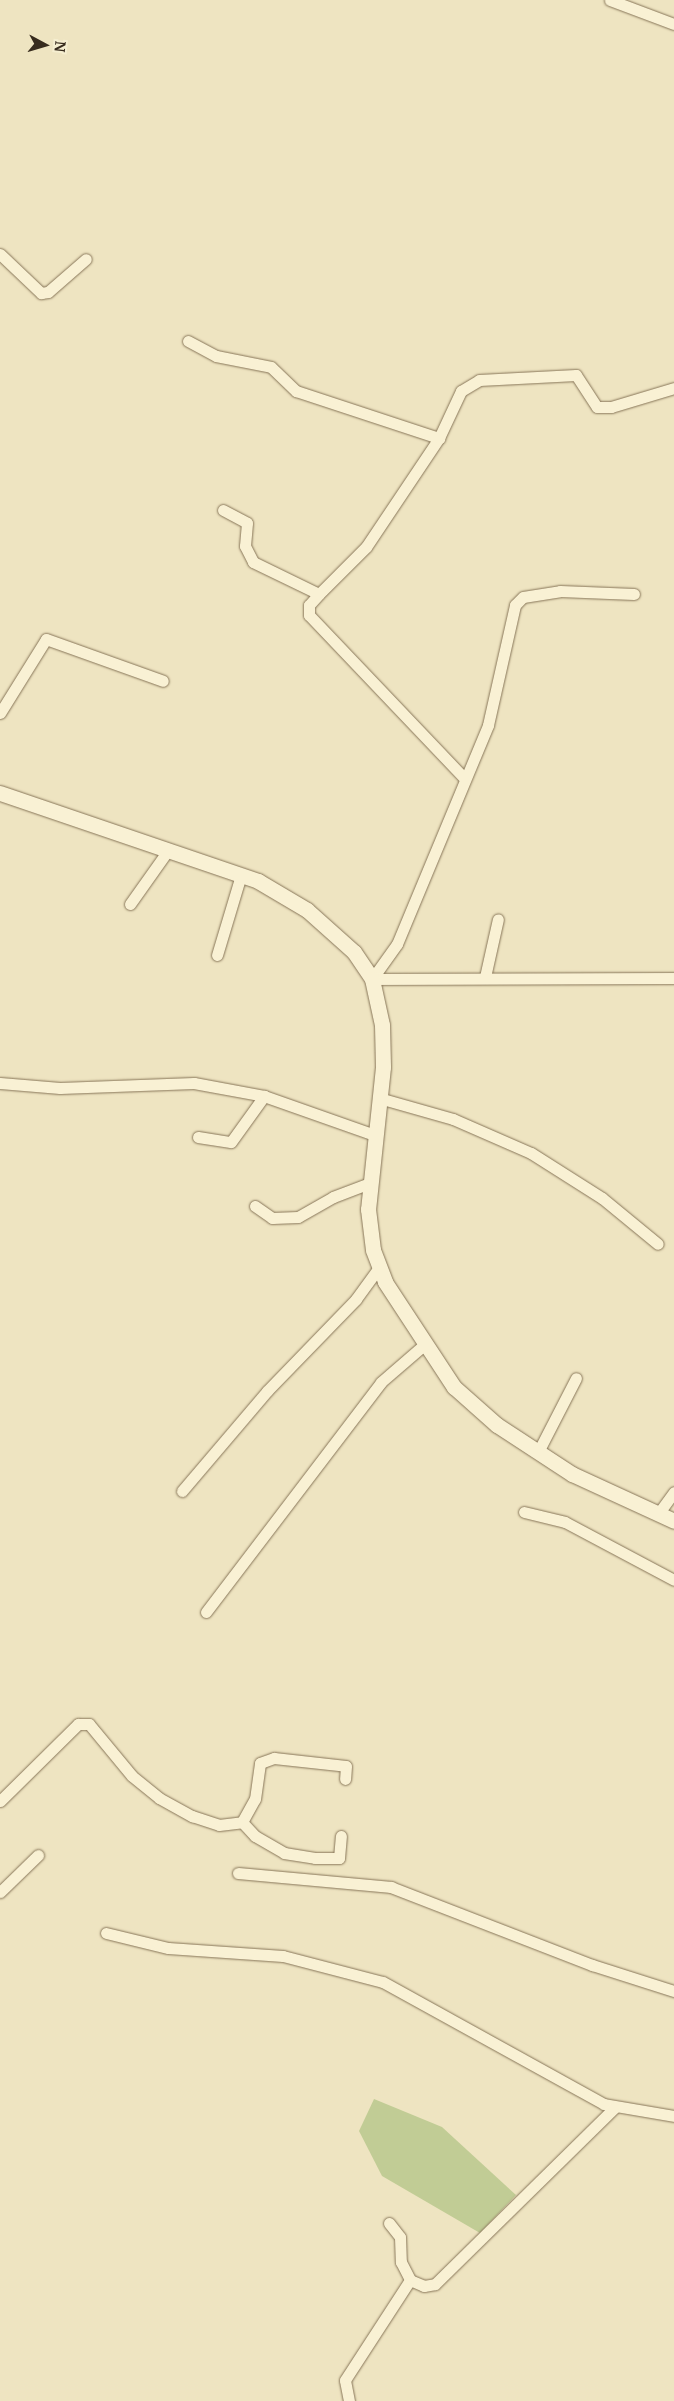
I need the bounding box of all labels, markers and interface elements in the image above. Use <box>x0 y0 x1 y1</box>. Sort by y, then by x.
north arrow <box>20 20 70 70</box>
text: N <box>50 40 69 53</box>

